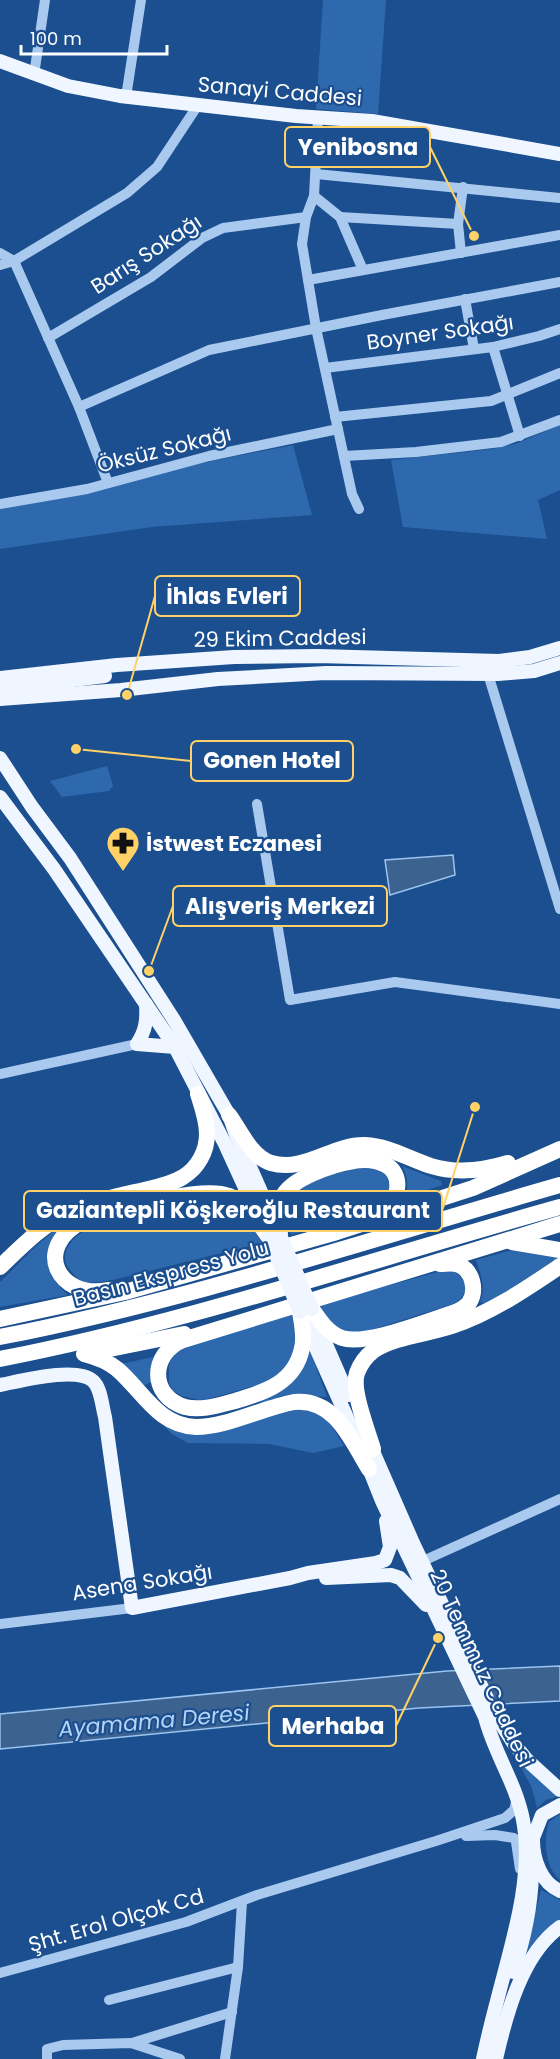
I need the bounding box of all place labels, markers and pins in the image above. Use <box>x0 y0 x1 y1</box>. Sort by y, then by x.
callout: Yenibosna <box>285 127 430 167</box>
callout: İhlas Evleri <box>155 576 300 616</box>
callout: Gonen Hotel <box>191 741 353 781</box>
pharmacy icon: İstwest Eczanesi <box>105 825 141 872</box>
place label: İstwest Eczanesi <box>146 829 322 858</box>
callout: Alışveriş Merkezi <box>173 886 387 926</box>
callout: Gaziantepli Köşkeroğlu Restaurant <box>24 1191 442 1231</box>
callout: Merhaba <box>269 1706 396 1746</box>

